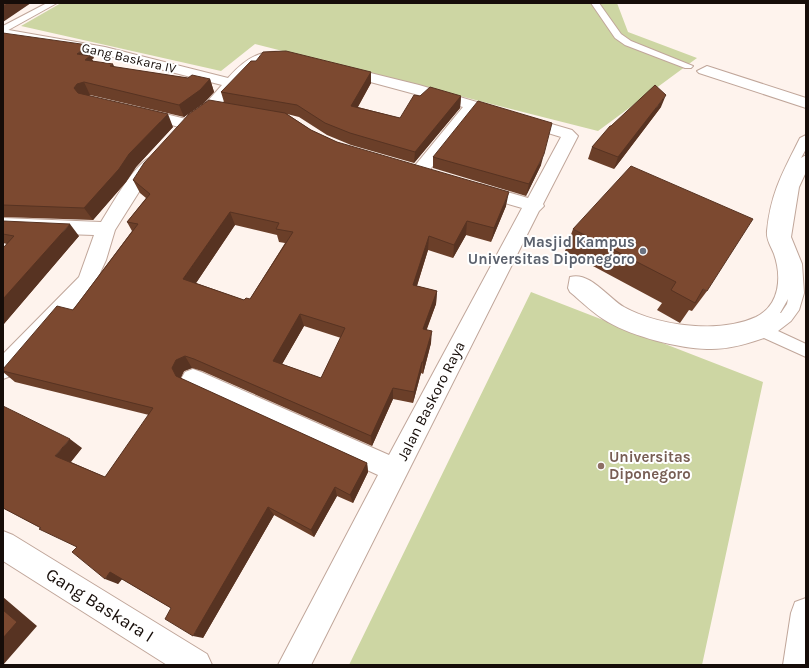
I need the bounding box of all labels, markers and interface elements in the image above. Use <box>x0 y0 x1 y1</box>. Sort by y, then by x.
street label: Gang Baskara IV <box>80 40 178 76</box>
place label: Masjid Kampus Universitas Diponegoro <box>468 233 635 268</box>
marker: Masjid Kampus Universitas Diponegoro <box>638 246 648 256</box>
street label: Jalan Baskoro Raya <box>393 338 469 464</box>
place label: Universitas Diponegoro <box>609 448 691 483</box>
marker: Universitas Diponegoro <box>596 461 606 471</box>
street label: Gang Baskara I <box>42 563 158 647</box>

